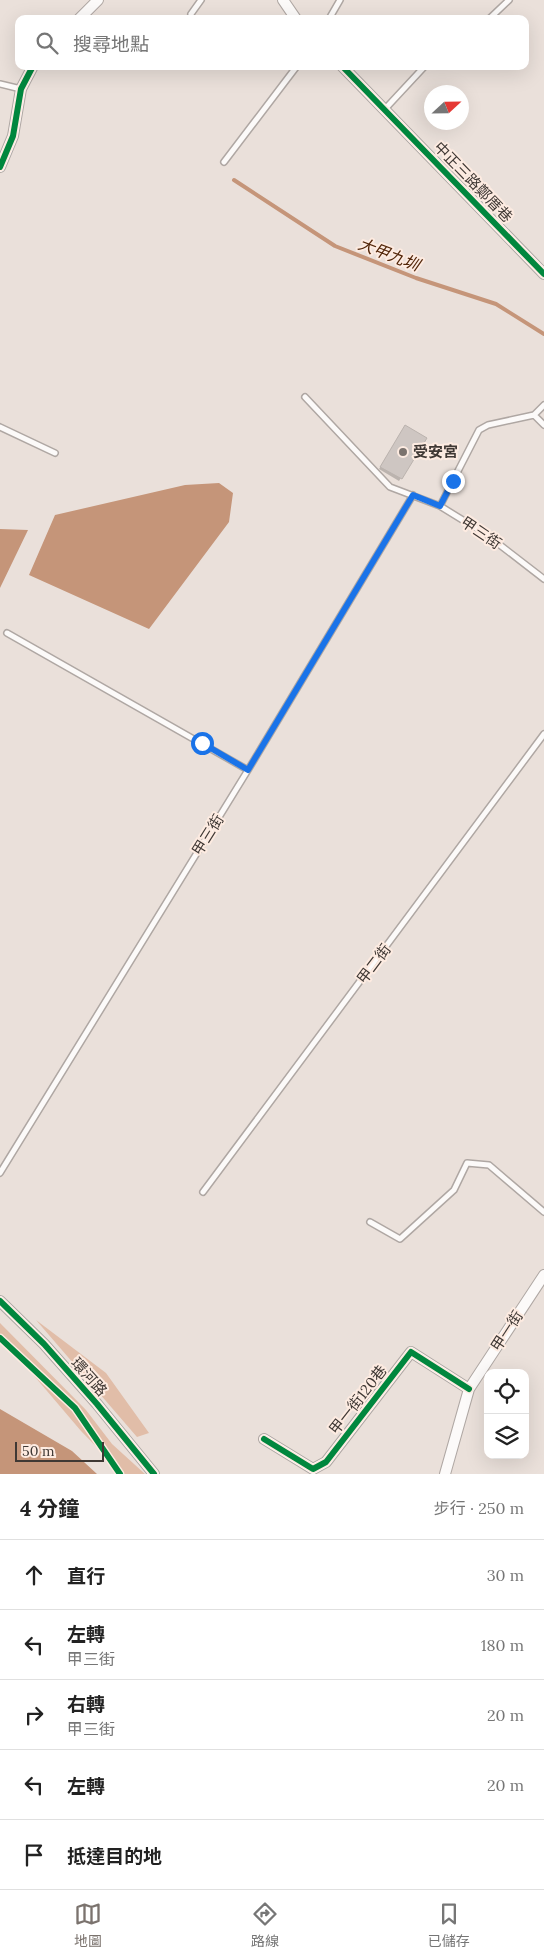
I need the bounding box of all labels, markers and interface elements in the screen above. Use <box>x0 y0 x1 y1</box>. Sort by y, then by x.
search box <box>15 15 529 70</box>
icon: search <box>33 29 61 57</box>
text: 搜尋地點 <box>73 32 149 56</box>
north arrow <box>424 85 469 130</box>
street label: 中正三路鄭厝巷 <box>430 137 517 226</box>
water label: 大甲九圳 <box>356 233 424 276</box>
place label: 受安宮 <box>413 442 458 461</box>
marker: 受安宮 <box>397 446 409 458</box>
route end <box>442 470 465 493</box>
street label: 甲三街 <box>457 512 505 553</box>
route start <box>191 732 214 755</box>
street label: 甲三街 <box>188 811 228 859</box>
street label: 甲二街 <box>352 940 395 987</box>
street label: 甲一街 <box>486 1307 527 1355</box>
street label: 環河路 <box>67 1354 111 1400</box>
street label: 甲一街120巷 <box>325 1361 391 1438</box>
map controls <box>484 1369 529 1459</box>
button: locate <box>484 1369 529 1414</box>
button: layers <box>484 1414 529 1459</box>
scale bar <box>15 1439 104 1462</box>
text: 50 m <box>22 1442 55 1460</box>
text: 4 分鐘 <box>20 1495 79 1522</box>
text: 步行 · 250 m <box>434 1498 524 1518</box>
icon: ahead <box>20 1561 48 1589</box>
text: 直行 <box>67 1564 105 1588</box>
text: 30 m <box>487 1565 524 1585</box>
text: 左轉 <box>67 1622 105 1646</box>
icon: left <box>20 1631 48 1659</box>
text: 180 m <box>481 1635 524 1655</box>
text: 甲三街 <box>67 1649 115 1669</box>
text: 右轉 <box>67 1692 105 1716</box>
icon: right <box>20 1701 48 1729</box>
text: 20 m <box>487 1705 524 1725</box>
text: 甲三街 <box>67 1719 115 1739</box>
icon: left <box>20 1771 48 1799</box>
text: 左轉 <box>67 1774 105 1798</box>
text: 20 m <box>487 1775 524 1795</box>
icon: arrive <box>20 1841 48 1869</box>
text: 抵達目的地 <box>67 1844 162 1868</box>
tab: 地圖 <box>74 1900 102 1950</box>
tab: 路線 <box>251 1900 279 1950</box>
tab: 已儲存 <box>428 1900 470 1950</box>

